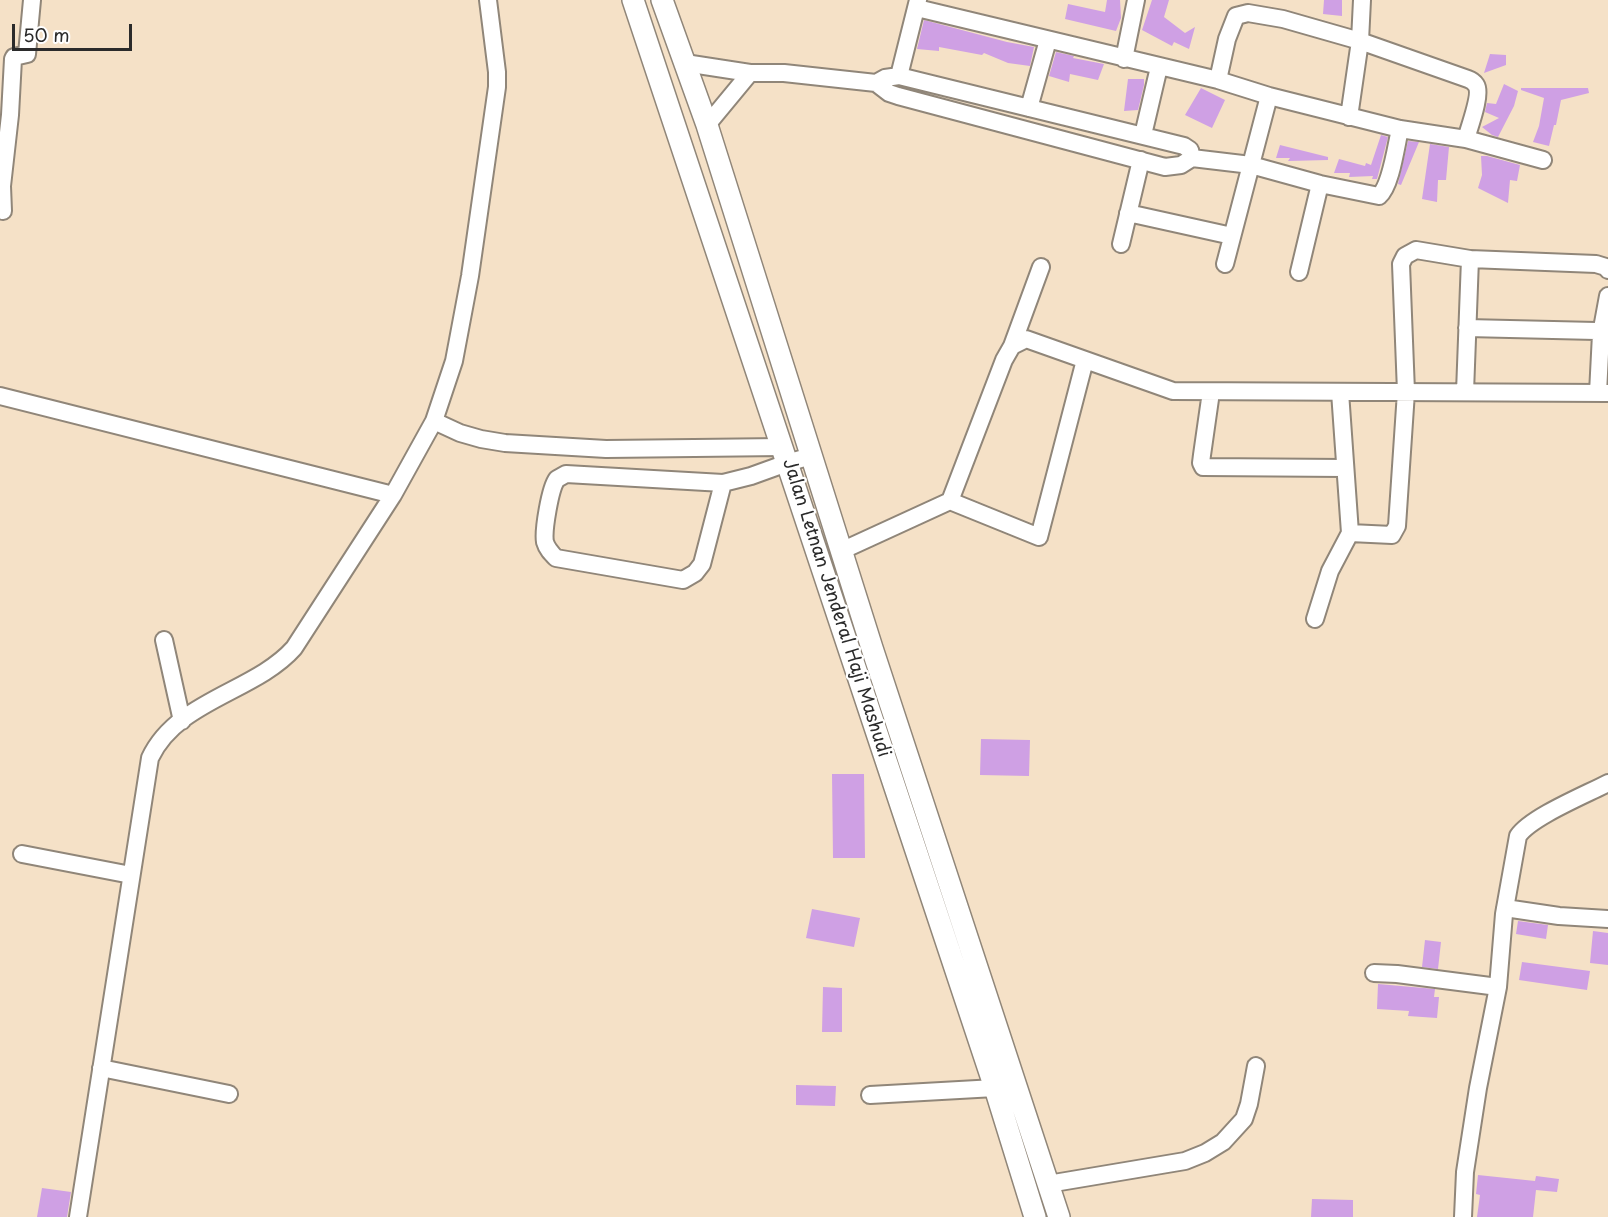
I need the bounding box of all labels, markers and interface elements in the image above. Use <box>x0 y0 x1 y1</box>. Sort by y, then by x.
scale bar <box>15 12 135 50</box>
text: 50 m <box>23 21 70 48</box>
street label: Jalan Letnan Jenderal Haji Mashudi <box>777 456 895 760</box>

